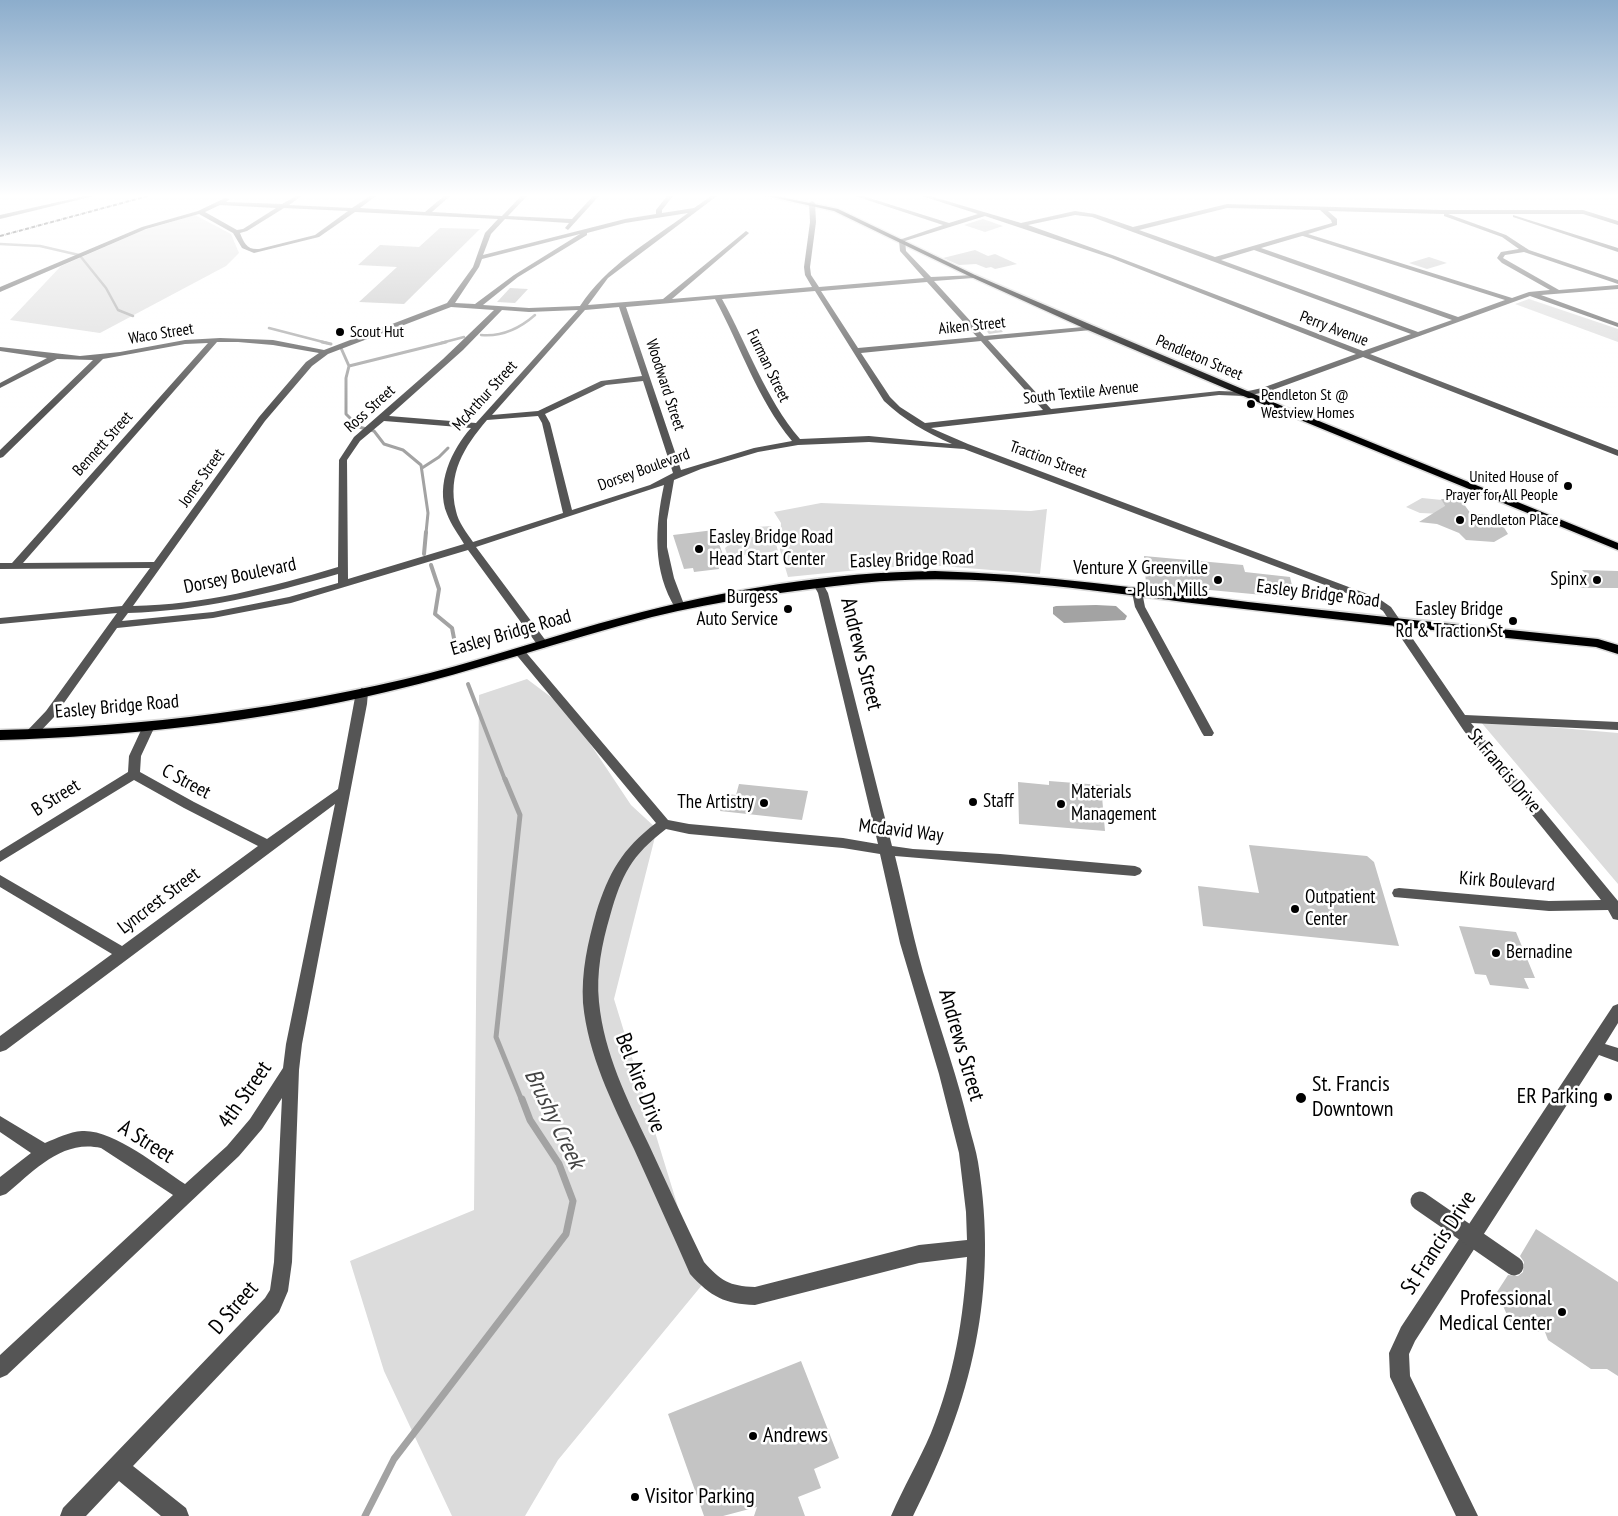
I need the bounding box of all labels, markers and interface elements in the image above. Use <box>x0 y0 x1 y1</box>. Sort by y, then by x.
street label: Perry Avenue <box>1297 307 1371 351</box>
street label: Aiken Street <box>938 313 1006 339</box>
street label: Waco Street <box>127 319 195 349</box>
place label: Scout Hut <box>350 322 404 342</box>
marker: Scout Hut <box>334 326 346 338</box>
street label: Furman Street <box>742 327 794 405</box>
street label: Pendleton Street <box>1153 331 1245 385</box>
street label: Woodward Street <box>641 337 689 433</box>
street label: McArthur Street <box>449 357 521 435</box>
street label: South Textile Avenue <box>1022 377 1140 409</box>
street label: Ross Street <box>341 381 399 437</box>
place label: Pendleton St @ Westview Homes <box>1261 385 1354 423</box>
marker: Pendleton St @ Westview Homes <box>1245 398 1257 410</box>
street label: Bennett Street <box>69 408 137 480</box>
street label: Traction Street <box>1007 437 1089 483</box>
street label: Jones Street <box>175 445 229 511</box>
street label: Dorsey Boulevard <box>596 445 692 495</box>
place label: United House of Prayer for All People <box>1446 467 1558 505</box>
marker: United House of Prayer for All People <box>1562 480 1574 492</box>
place label: Pendleton Place <box>1470 510 1559 530</box>
marker: Pendleton Place <box>1454 514 1466 526</box>
place label: Easley Bridge Road Head Start Center <box>709 527 833 571</box>
marker: Easley Bridge Road Head Start Center <box>693 543 705 555</box>
street label: Easley Bridge Road <box>849 546 975 574</box>
street label: Dorsey Boulevard <box>182 553 298 599</box>
place label: Venture X Greenville - Plush Mills <box>1073 558 1208 602</box>
place label: Spinx <box>1550 569 1587 591</box>
marker: Venture X Greenville - Plush Mills <box>1212 574 1224 586</box>
marker: Spinx <box>1591 574 1603 586</box>
street label: Easley Bridge Road <box>1255 575 1381 613</box>
place label: Burgess Auto Service <box>696 587 778 631</box>
street label: Andrews Street <box>834 595 888 713</box>
place label: Easley Bridge Rd & Traction St <box>1395 599 1503 643</box>
marker: Burgess Auto Service <box>782 603 794 615</box>
street label: Easley Bridge Road <box>448 605 574 661</box>
marker: Easley Bridge Rd & Traction St <box>1507 615 1519 627</box>
street label: Easley Bridge Road <box>54 690 180 724</box>
street label: St Francis Drive <box>1462 725 1546 817</box>
street label: C Street <box>158 760 214 804</box>
street label: B Street <box>28 774 84 822</box>
place label: Materials Management <box>1071 782 1156 826</box>
place label: Staff <box>983 791 1014 813</box>
place label: The Artistry <box>677 792 754 814</box>
marker: Staff <box>967 796 979 808</box>
marker: The Artistry <box>758 797 770 809</box>
marker: Materials Management <box>1055 798 1067 810</box>
street label: Mcdavid Way <box>857 814 945 848</box>
street label: Lyncrest Street <box>114 863 204 939</box>
street label: Kirk Boulevard <box>1458 867 1556 897</box>
place label: Outpatient Center <box>1305 887 1376 931</box>
marker: Outpatient Center <box>1289 903 1301 915</box>
place label: Bernadine <box>1506 942 1572 964</box>
marker: Bernadine <box>1490 947 1502 959</box>
street label: Andrews Street <box>932 986 990 1104</box>
street label: Bel Aire Drive <box>609 1030 671 1136</box>
street label: 4th Street <box>212 1056 278 1134</box>
water label: Brushy Creek <box>518 1064 590 1174</box>
place label: St. Francis Downtown <box>1312 1072 1393 1124</box>
place label: ER Parking <box>1517 1084 1598 1110</box>
marker: St. Francis Downtown <box>1294 1091 1308 1105</box>
marker: ER Parking <box>1602 1091 1614 1103</box>
street label: A Street <box>113 1115 179 1169</box>
street label: St Francis Drive <box>1396 1186 1482 1300</box>
street label: D Street <box>204 1276 264 1340</box>
place label: Professional Medical Center <box>1439 1286 1552 1338</box>
marker: Professional Medical Center <box>1556 1306 1568 1318</box>
place label: Andrews <box>763 1423 828 1449</box>
marker: Andrews <box>747 1430 759 1442</box>
place label: Visitor Parking <box>645 1484 755 1510</box>
marker: Visitor Parking <box>629 1491 641 1503</box>

